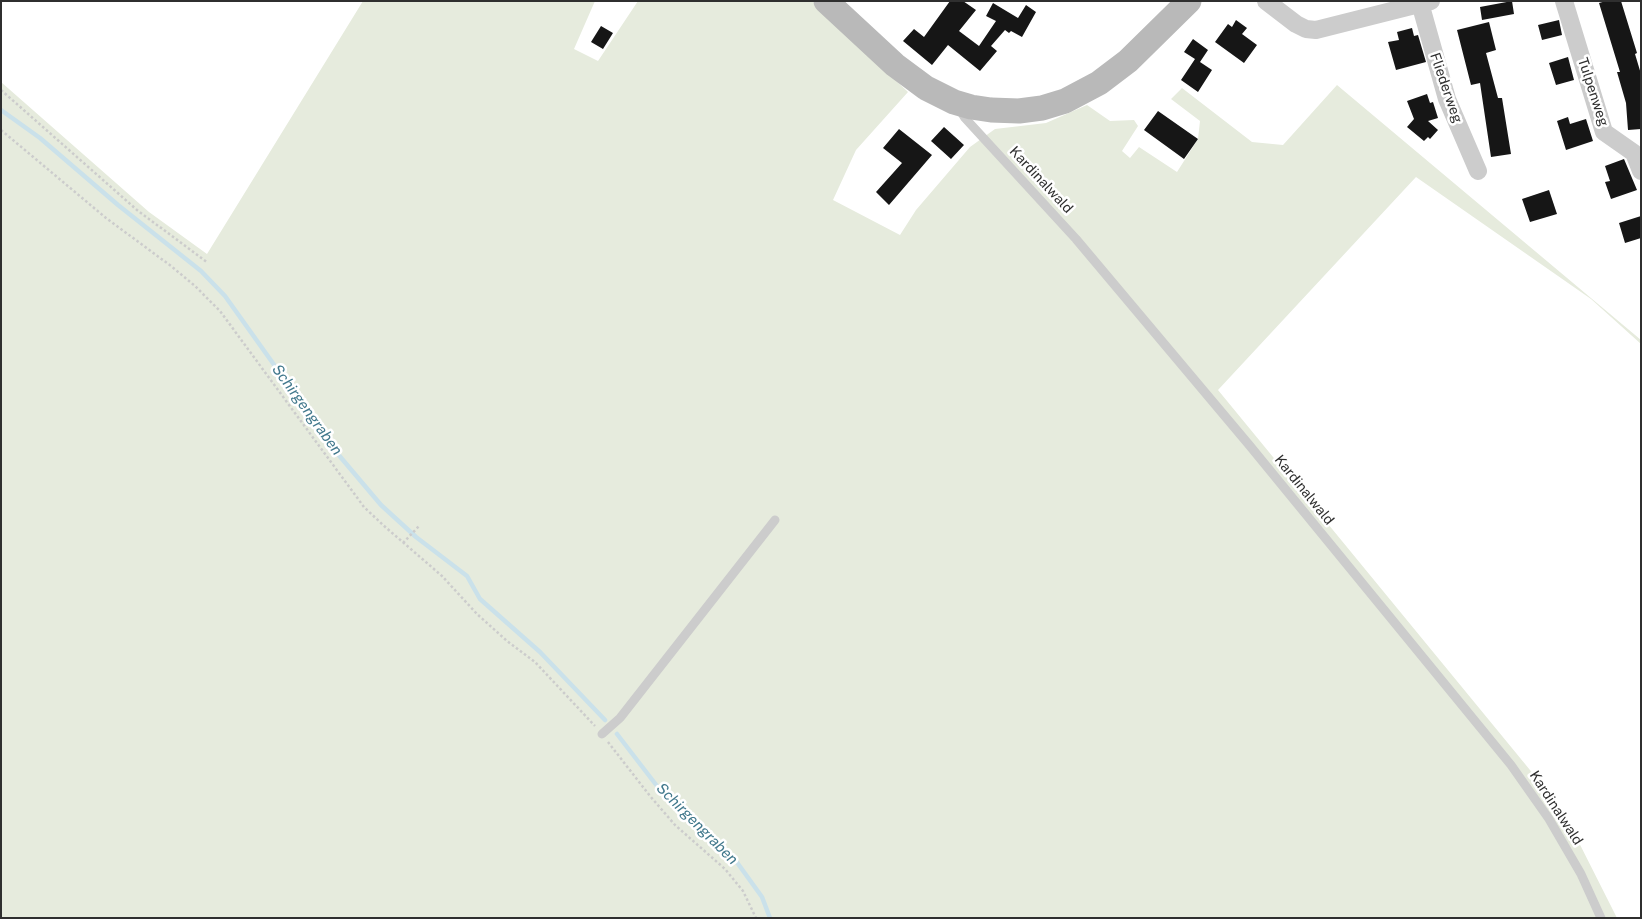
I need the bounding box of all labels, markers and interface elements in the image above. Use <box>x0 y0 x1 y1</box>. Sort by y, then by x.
street label: Fliederweg <box>1426 51 1466 125</box>
street label: Tulpenweg <box>1574 55 1612 129</box>
street label: Kardinalwald <box>1006 143 1076 217</box>
water label: Schirgengraben <box>268 361 346 459</box>
street label: Kardinalwald <box>1271 452 1337 528</box>
street label: Kardinalwald <box>1526 768 1586 848</box>
water label: Schirgengraben <box>652 779 742 869</box>

